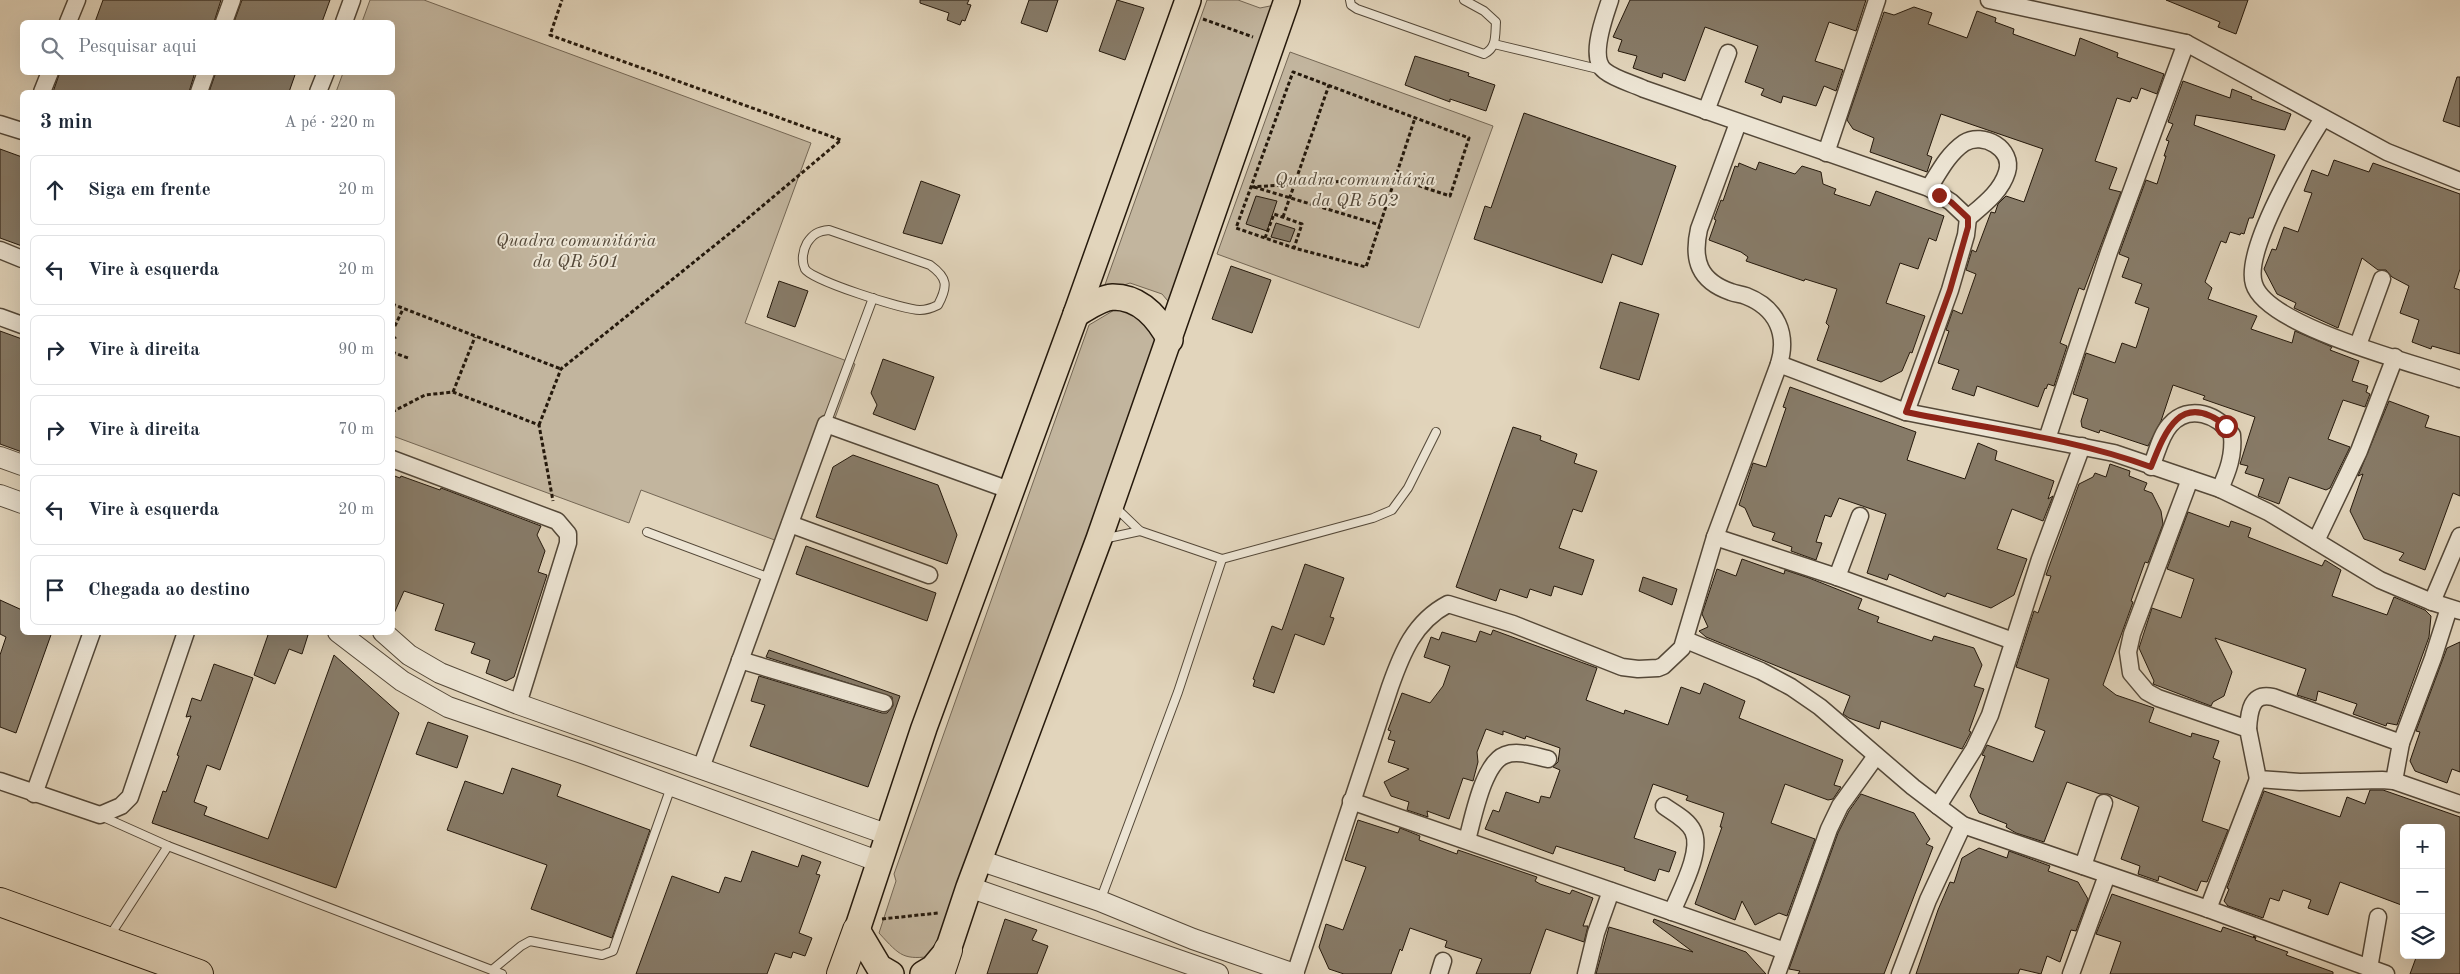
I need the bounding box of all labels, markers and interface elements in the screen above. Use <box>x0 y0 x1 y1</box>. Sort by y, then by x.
search box <box>20 20 395 75</box>
icon: search <box>38 34 66 62</box>
text: Pesquisar aqui <box>78 38 197 57</box>
text: 3 min <box>40 112 93 133</box>
text: A pé · 220 m <box>284 115 375 131</box>
park label: Quadra comunitária da QR 502 <box>1275 171 1436 210</box>
icon: ahead <box>41 176 69 204</box>
text: Siga em frente <box>88 181 211 200</box>
text: 20 m <box>338 182 374 198</box>
route end <box>1928 184 1951 207</box>
park label: Quadra comunitária da QR 501 <box>496 232 657 271</box>
icon: left <box>41 256 69 284</box>
text: Vire à esquerda <box>88 261 219 280</box>
text: 20 m <box>338 262 374 278</box>
icon: right <box>41 336 69 364</box>
text: Vire à direita <box>88 341 200 360</box>
text: 90 m <box>338 342 374 358</box>
route start <box>2215 415 2238 438</box>
icon: right <box>41 416 69 444</box>
text: Vire à direita <box>88 421 200 440</box>
text: 70 m <box>338 422 374 438</box>
icon: left <box>41 496 69 524</box>
text: Vire à esquerda <box>88 501 219 520</box>
text: 20 m <box>338 502 374 518</box>
icon: arrive <box>41 576 69 604</box>
text: Chegada ao destino <box>88 581 250 600</box>
map controls <box>2400 824 2445 959</box>
button: + <box>2400 824 2445 869</box>
button: − <box>2400 869 2445 914</box>
button: layers <box>2400 914 2445 959</box>

